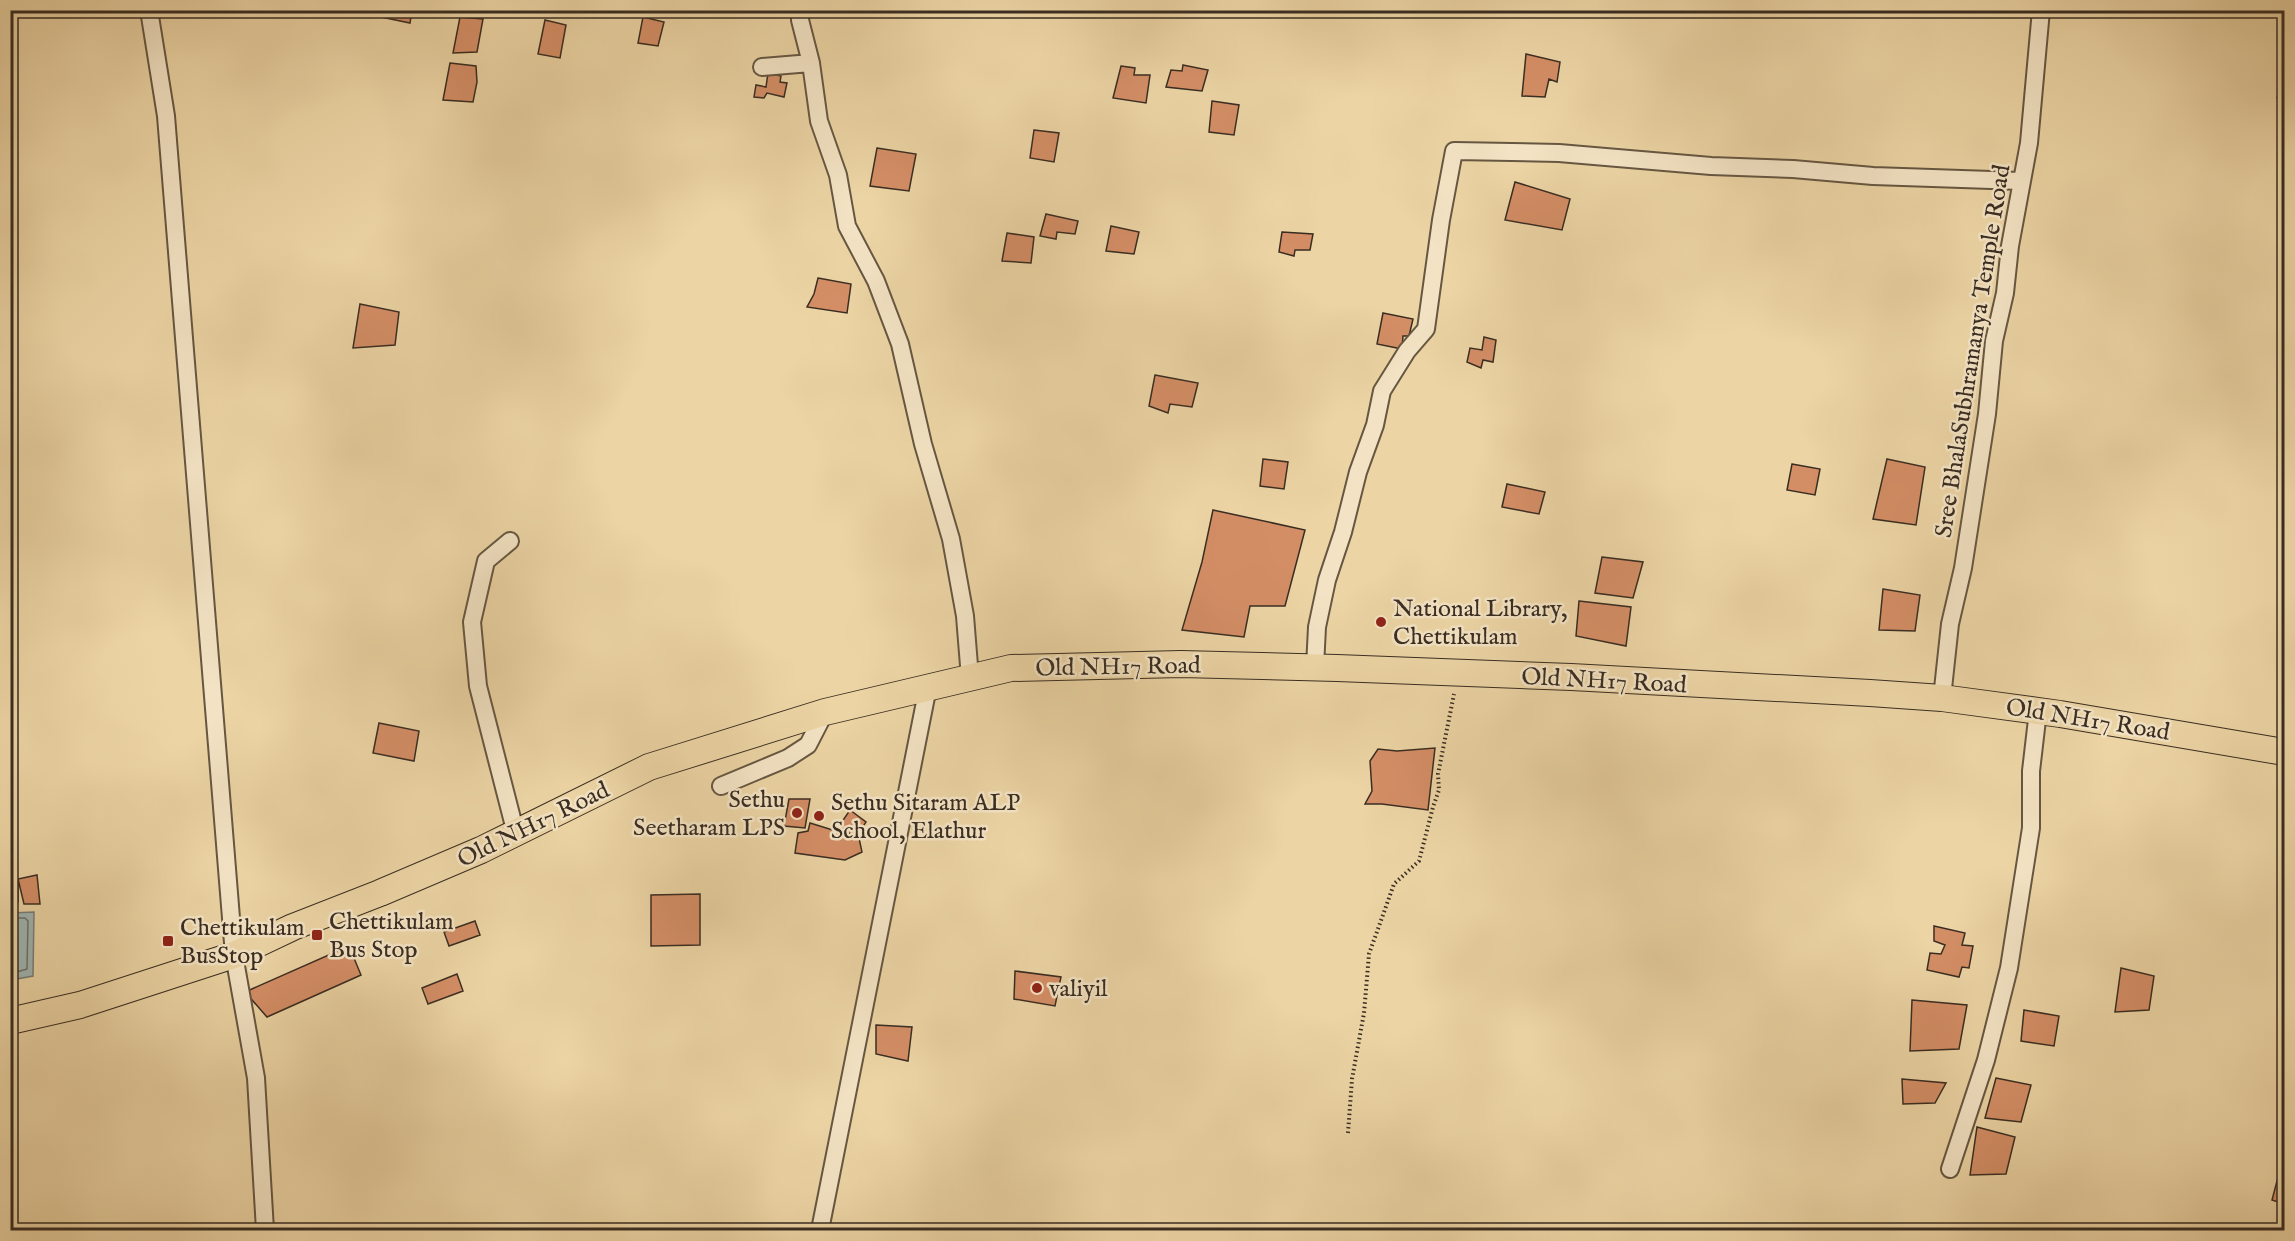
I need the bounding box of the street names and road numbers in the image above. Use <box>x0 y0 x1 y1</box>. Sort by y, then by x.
street label: Sree BhalaSubhramanya Temple Road <box>1929 162 2018 540</box>
street label: Old NH17 Road <box>1035 651 1201 684</box>
street label: Old NH17 Road <box>1521 662 1688 701</box>
street label: Old NH17 Road <box>2004 692 2172 749</box>
street label: Old NH17 Road <box>453 775 615 876</box>

